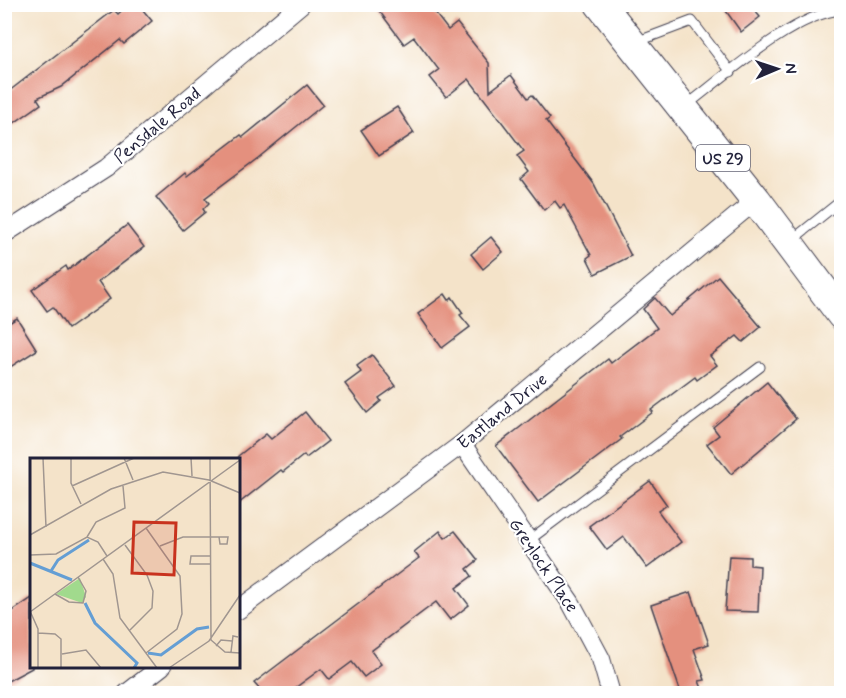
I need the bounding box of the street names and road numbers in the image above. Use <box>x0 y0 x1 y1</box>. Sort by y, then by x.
street label: Pensdale Road <box>109 82 206 169</box>
road number: US 29 <box>696 145 750 171</box>
street label: Eastland Drive <box>453 368 553 456</box>
street label: Greylock Place <box>503 514 584 617</box>

